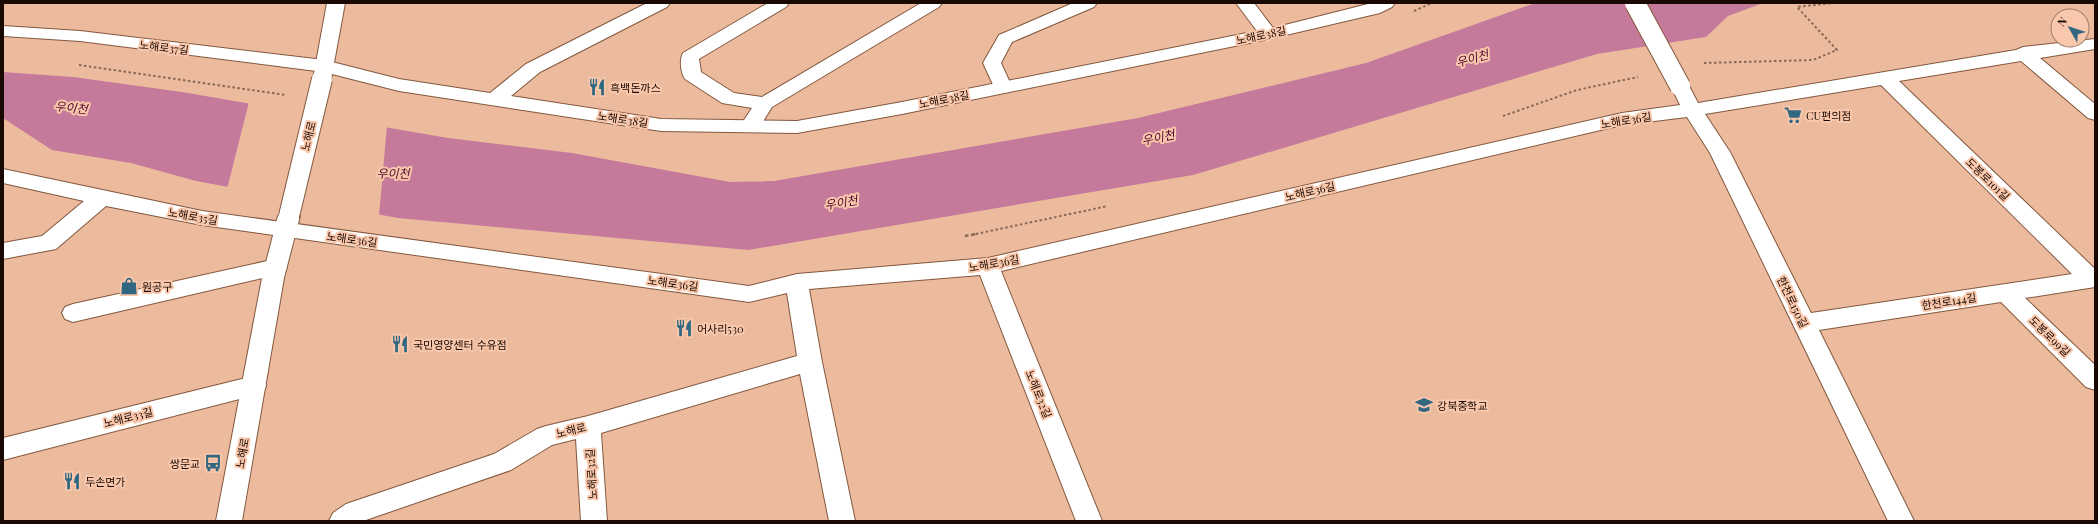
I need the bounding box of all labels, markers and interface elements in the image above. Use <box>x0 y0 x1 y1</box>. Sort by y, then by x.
north arrow <box>2050 8 2090 48</box>
text: N <box>2054 14 2070 29</box>
street label: 노해로38길 <box>1234 22 1288 48</box>
street label: 노해로37길 <box>138 37 190 57</box>
water label: 우이천 <box>1454 45 1492 70</box>
restaurant icon: 흑백돈까스 <box>587 77 607 97</box>
place label: 흑백돈까스 <box>610 80 661 95</box>
street label: 노해로38길 <box>917 87 971 111</box>
water label: 우이천 <box>54 97 90 117</box>
supermarket icon: CU편의점 <box>1783 105 1803 125</box>
street label: 노해로38길 <box>597 108 649 130</box>
place label: CU편의점 <box>1806 108 1851 123</box>
street label: 노해로36길 <box>1600 109 1652 131</box>
street label: 노해로 <box>297 119 319 153</box>
water label: 우이천 <box>1140 125 1178 148</box>
street label: 도봉로101길 <box>1963 154 2013 204</box>
water label: 우이천 <box>376 165 412 181</box>
street label: 노해로36길 <box>1283 178 1337 204</box>
water label: 우이천 <box>823 191 861 213</box>
street label: 노해로35길 <box>167 204 219 228</box>
street label: 노해로36길 <box>326 228 378 250</box>
street label: 노해로36길 <box>968 251 1020 275</box>
street label: 노해로36길 <box>647 272 699 294</box>
street label: 한천로150길 <box>1774 274 1812 330</box>
shop icon: 원공구 <box>119 276 139 296</box>
place label: 원공구 <box>142 279 172 294</box>
street label: 한천로144길 <box>1920 289 1978 313</box>
street label: 도봉로99길 <box>2026 313 2074 359</box>
restaurant icon: 어사리530 <box>674 318 694 338</box>
place label: 어사리530 <box>697 321 744 336</box>
restaurant icon: 국민영양센터 수유점 <box>390 334 410 354</box>
place label: 국민영양센터 수유점 <box>413 337 507 352</box>
street label: 노해로32길 <box>1023 368 1055 420</box>
school or university icon: 강북중학교 <box>1414 395 1434 415</box>
place label: 강북중학교 <box>1437 398 1488 413</box>
street label: 노해로33길 <box>102 404 154 430</box>
street label: 노해로 <box>554 419 588 441</box>
street label: 노해로 <box>232 437 252 469</box>
street label: 노해로32길 <box>582 448 600 500</box>
bus stop icon: 쌍문교 <box>203 453 223 473</box>
place label: 쌍문교 <box>170 456 200 471</box>
restaurant icon: 두손면가 <box>62 471 82 491</box>
place label: 두손면가 <box>85 474 125 489</box>

